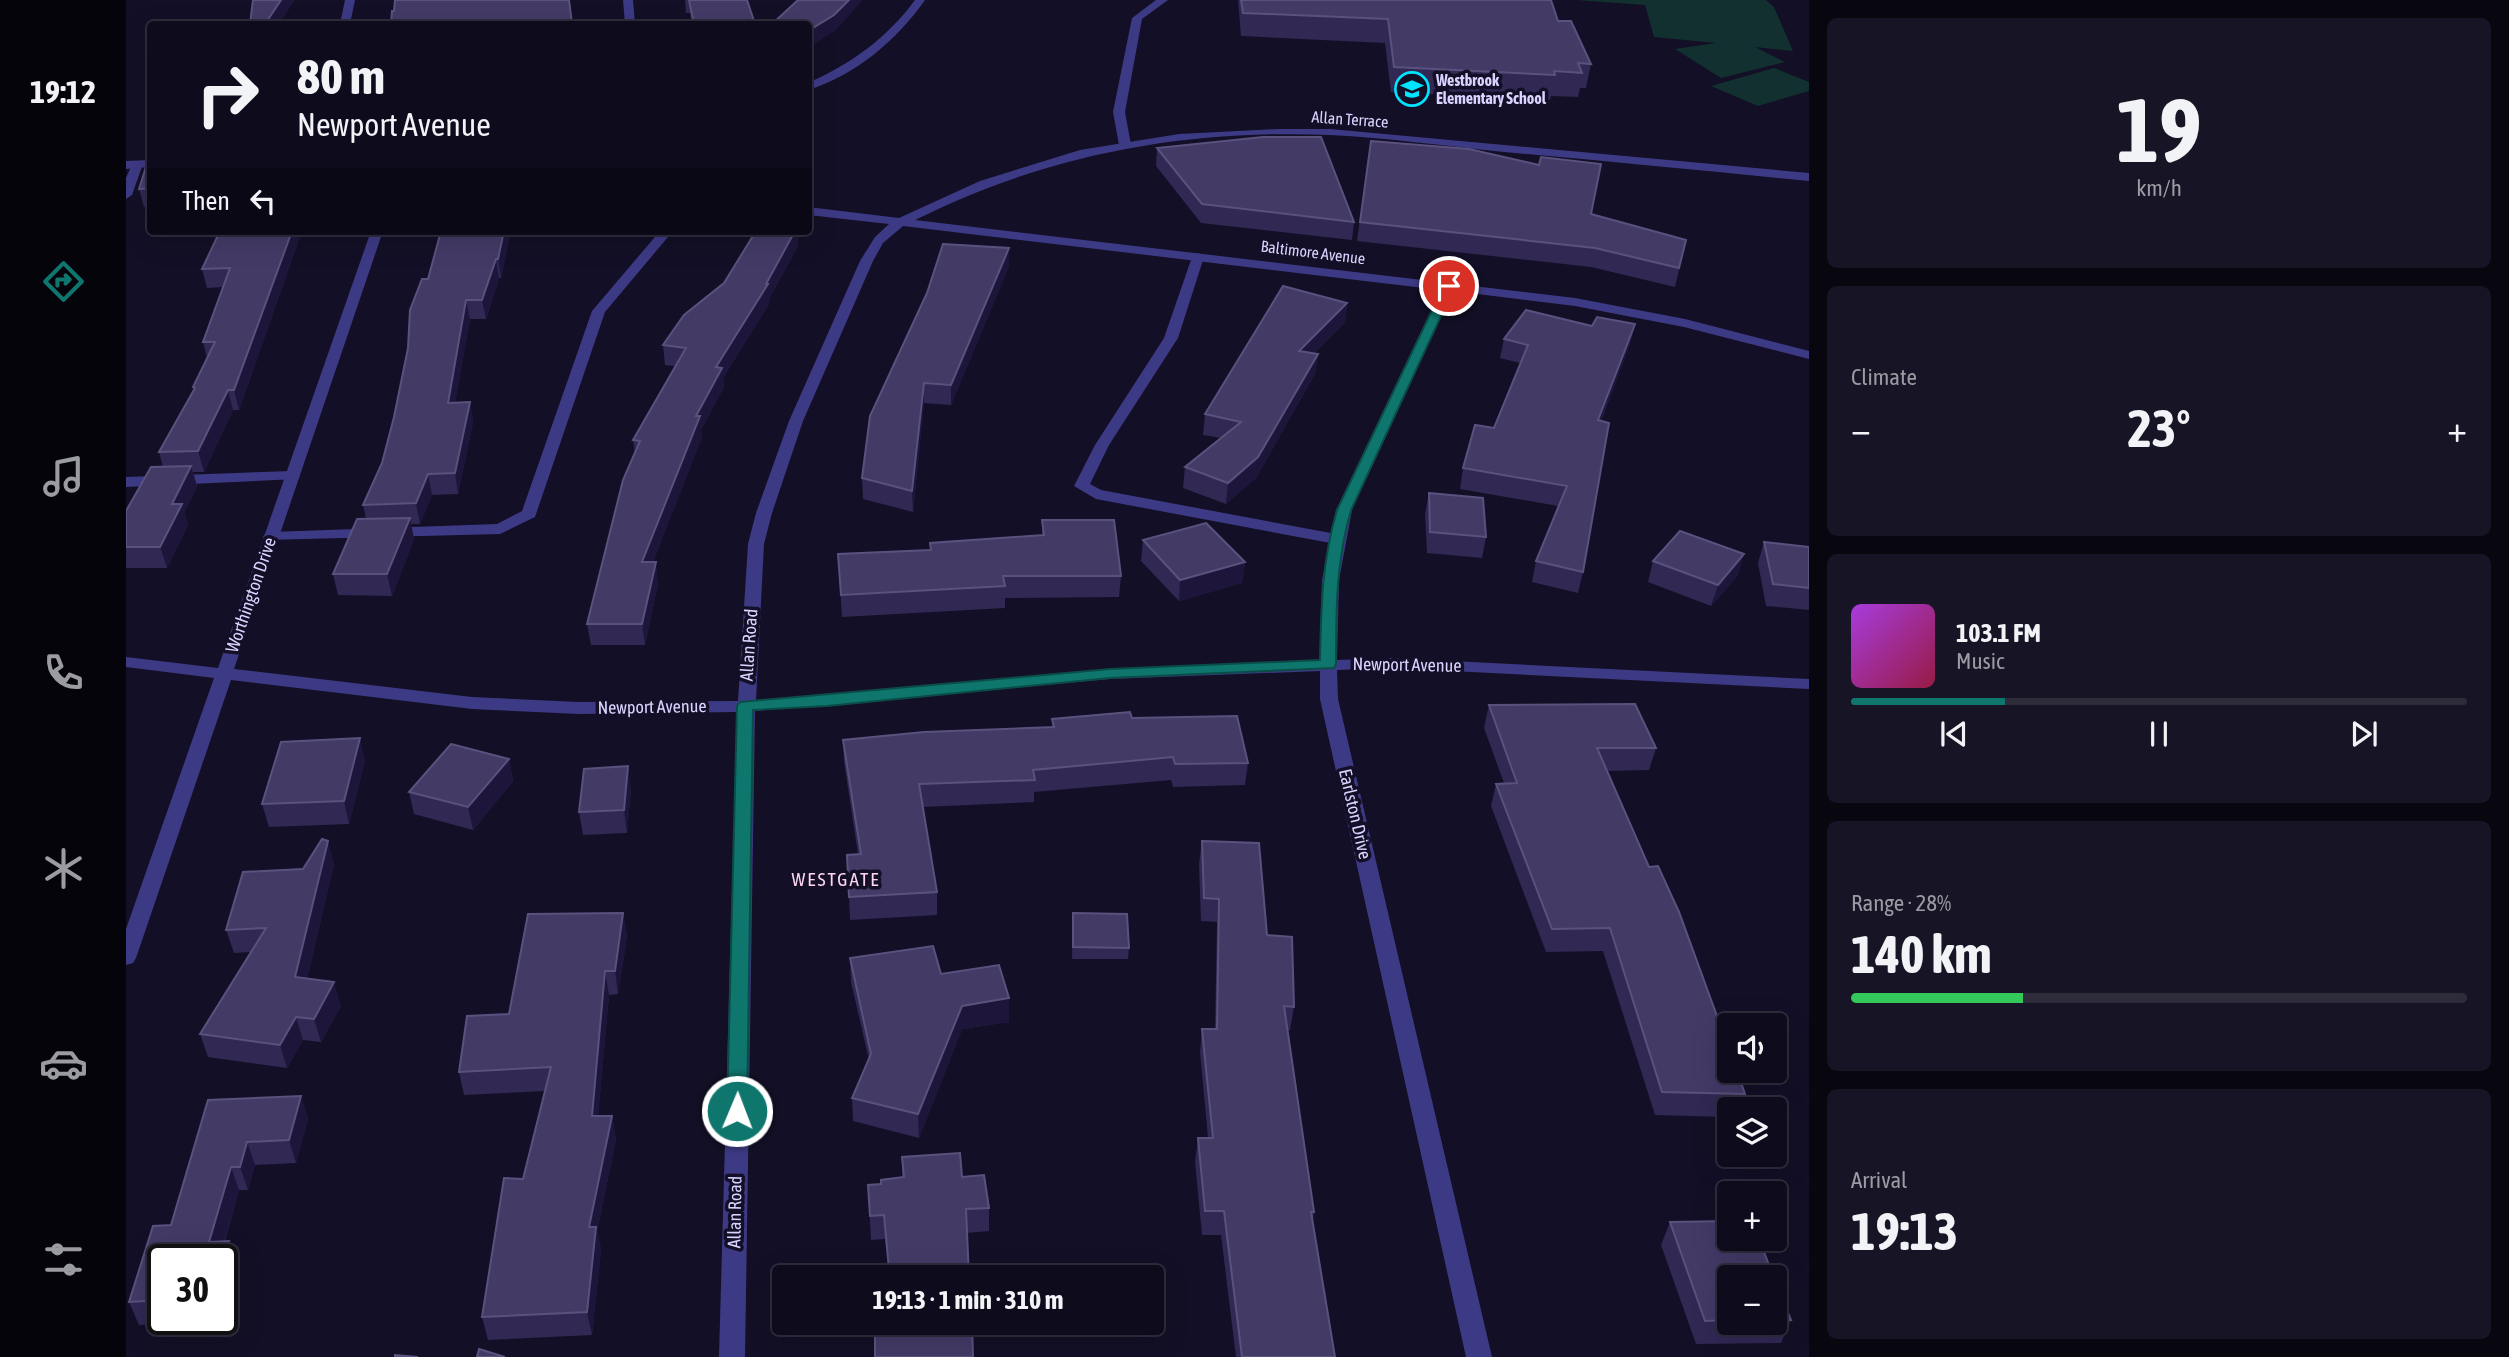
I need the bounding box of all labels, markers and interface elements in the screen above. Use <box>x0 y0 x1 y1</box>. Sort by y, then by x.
text: 80 m <box>297 48 385 104</box>
icon: right <box>182 49 273 140</box>
school or university icon: Westbrook Elementary School <box>1393 70 1431 108</box>
place label: Westbrook Elementary School <box>1435 71 1547 107</box>
text: 19:12 <box>30 73 96 110</box>
text: 19 <box>2116 77 2202 181</box>
text: Newport Avenue <box>297 106 491 143</box>
street label: Allan Terrace <box>1311 107 1389 131</box>
text: km/h <box>2136 175 2182 201</box>
icon: left <box>244 182 282 220</box>
text: Then <box>182 186 230 216</box>
street label: Baltimore Avenue <box>1260 237 1366 267</box>
pin <box>1419 256 1479 316</box>
icon: directions <box>39 257 88 306</box>
icon: arrive <box>1430 267 1468 305</box>
text: Climate <box>1851 364 1917 390</box>
text: 23° <box>2127 398 2191 458</box>
text: − <box>1851 407 1871 450</box>
text: + <box>2447 407 2467 450</box>
icon: music <box>39 452 88 501</box>
street label: Worthington Drive <box>221 535 280 655</box>
street label: Allan Road <box>736 608 761 682</box>
text: 103.1 FM <box>1956 618 2041 648</box>
icon: phone <box>39 648 88 697</box>
text: Music <box>1956 648 2004 674</box>
street label: Newport Avenue <box>1352 653 1462 676</box>
street label: Newport Avenue <box>597 695 707 718</box>
icon: previous <box>1935 715 1973 753</box>
icon: pause <box>2140 715 2178 753</box>
icon: next <box>2345 715 2383 753</box>
street label: Earlston Drive <box>1335 767 1376 861</box>
icon: climate <box>39 844 88 893</box>
district label: WESTGATE <box>792 868 880 890</box>
text: Range · 28% <box>1851 890 1951 916</box>
text: 140 km <box>1851 924 1992 984</box>
map controls <box>1717 1013 1787 1335</box>
button: sound <box>1717 1013 1787 1083</box>
icon: car <box>39 1039 88 1088</box>
position arrow <box>700 1074 774 1148</box>
button: layers <box>1717 1097 1787 1167</box>
text: Arrival <box>1851 1167 1907 1193</box>
street label: Allan Road <box>723 1176 746 1248</box>
button: + <box>1717 1181 1787 1251</box>
text: 19:13 <box>1851 1201 1958 1261</box>
icon: filters <box>39 1235 88 1284</box>
speed limit sign: 30 <box>147 1244 238 1335</box>
button: − <box>1717 1265 1787 1335</box>
text: 19:13 · 1 min · 310 m <box>873 1285 1063 1315</box>

